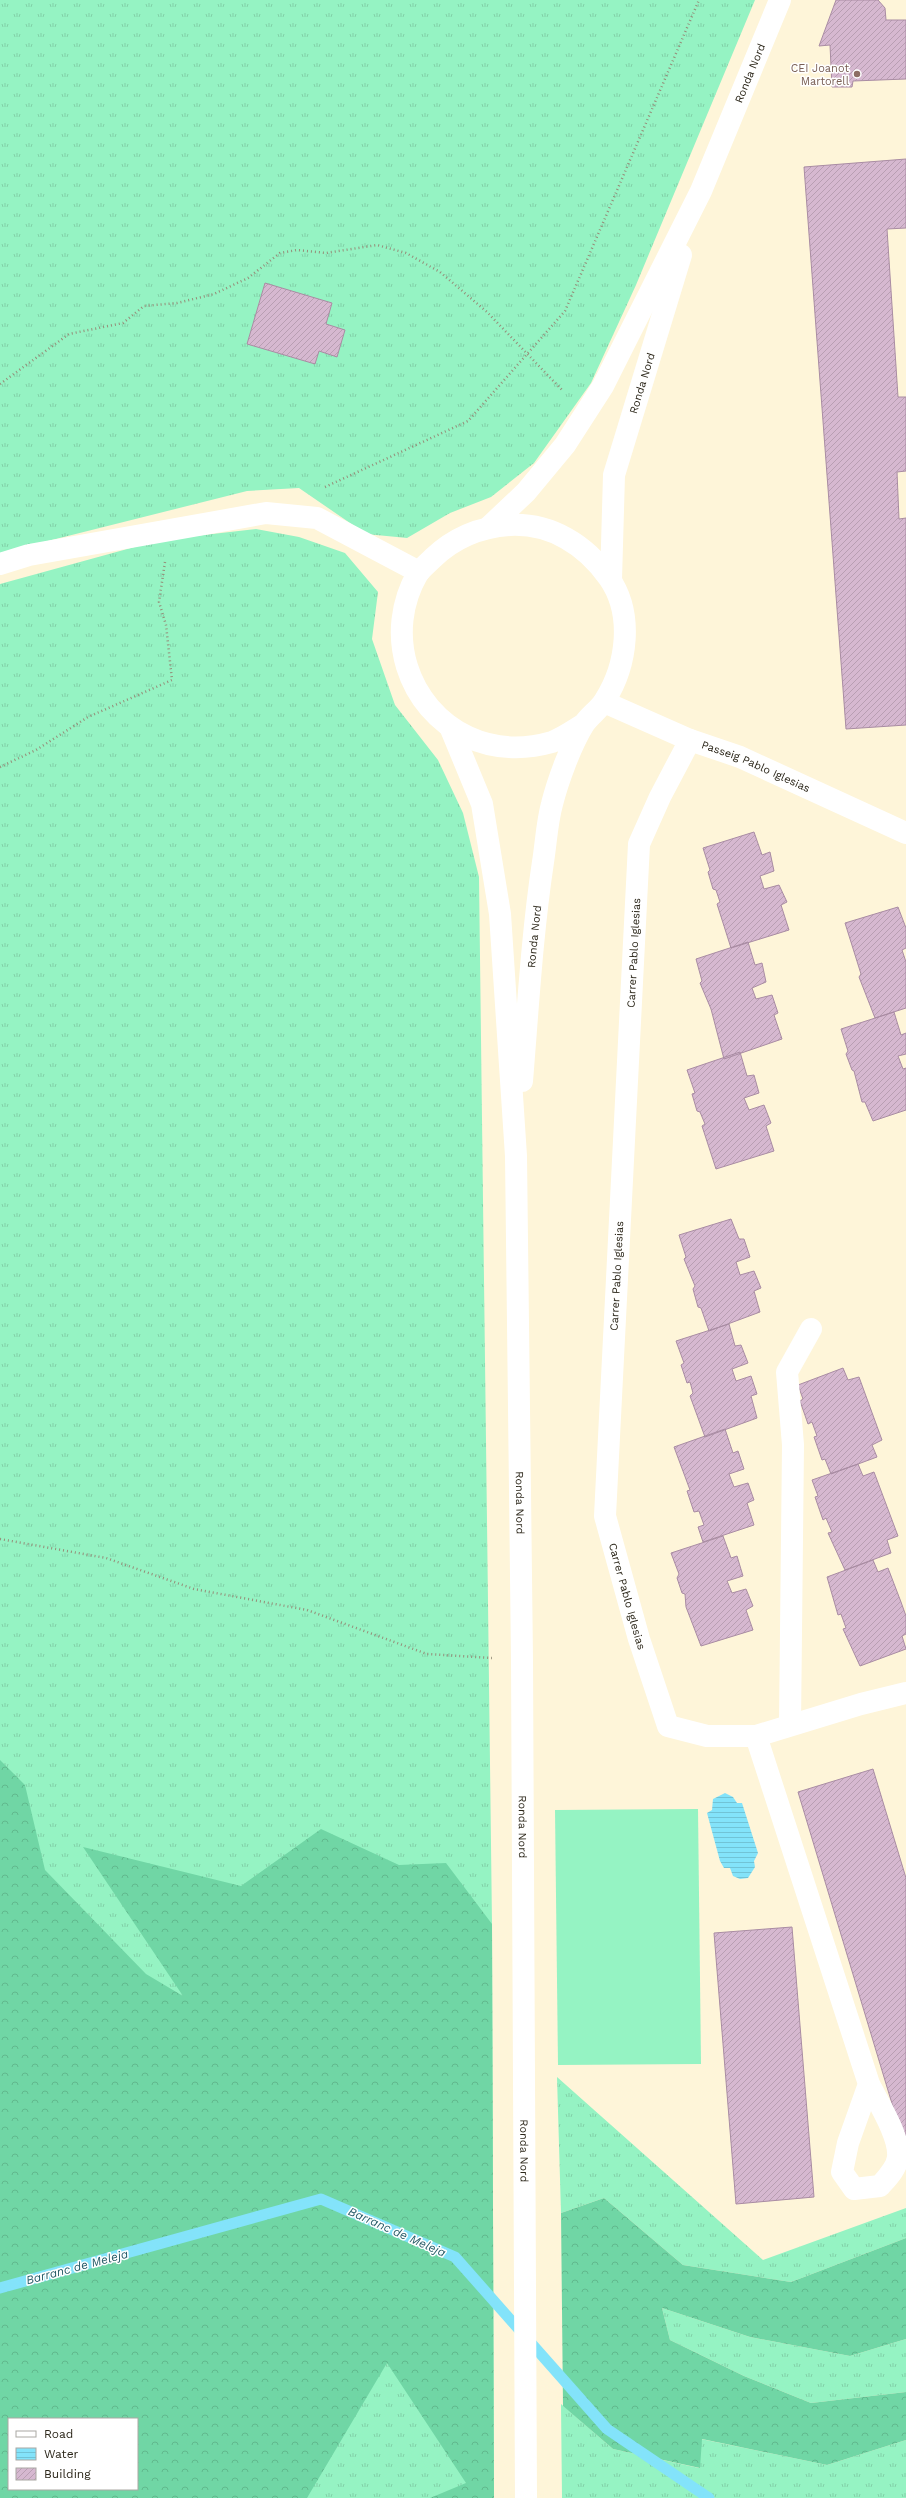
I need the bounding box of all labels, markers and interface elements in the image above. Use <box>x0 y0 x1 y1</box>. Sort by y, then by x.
street label: Ronda Nord <box>732 41 768 105</box>
place label: CEI Joanot Martorell <box>791 62 850 88</box>
marker: CEI Joanot Martorell <box>852 69 862 79</box>
street label: Ronda Nord <box>627 351 657 415</box>
street label: Passeig Pablo Iglesias <box>700 738 812 795</box>
street label: Carrer Pablo Iglesias <box>625 898 643 1008</box>
street label: Ronda Nord <box>524 904 544 968</box>
street label: Carrer Pablo Iglesias <box>608 1221 626 1331</box>
street label: Ronda Nord <box>513 1471 527 1534</box>
street label: Carrer Pablo Iglesias <box>606 1541 649 1651</box>
street label: Ronda Nord <box>516 1795 529 1858</box>
street label: Ronda Nord <box>518 2119 531 2182</box>
water label: Barranc de Meleja <box>346 2204 448 2260</box>
water label: Barranc de Meleja <box>24 2246 130 2287</box>
legend <box>8 2418 138 2490</box>
text: Road <box>44 2427 73 2441</box>
text: Water <box>44 2447 79 2461</box>
text: Building <box>44 2467 91 2481</box>

